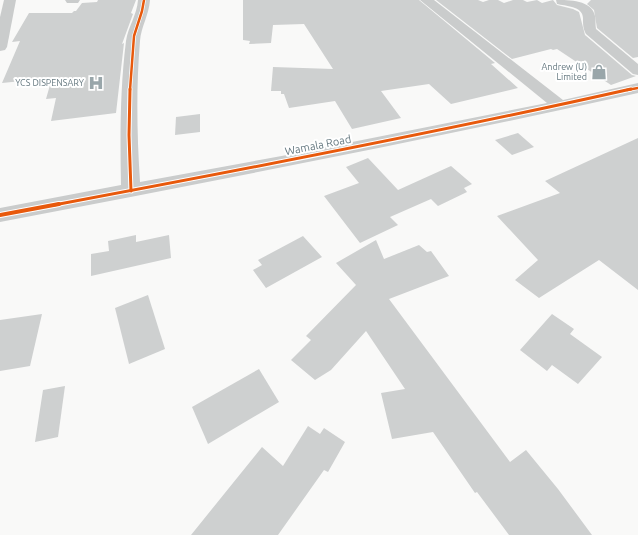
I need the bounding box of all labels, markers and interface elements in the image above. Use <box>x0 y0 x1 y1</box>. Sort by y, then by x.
place label: Andrew (U) Limited <box>542 62 587 82</box>
shop icon: Andrew (U) Limited <box>590 63 608 81</box>
hospital icon: YCS DISPENSARY <box>87 74 105 92</box>
place label: YCS DISPENSARY <box>15 78 85 88</box>
street label: Wamala Road <box>284 133 352 157</box>

